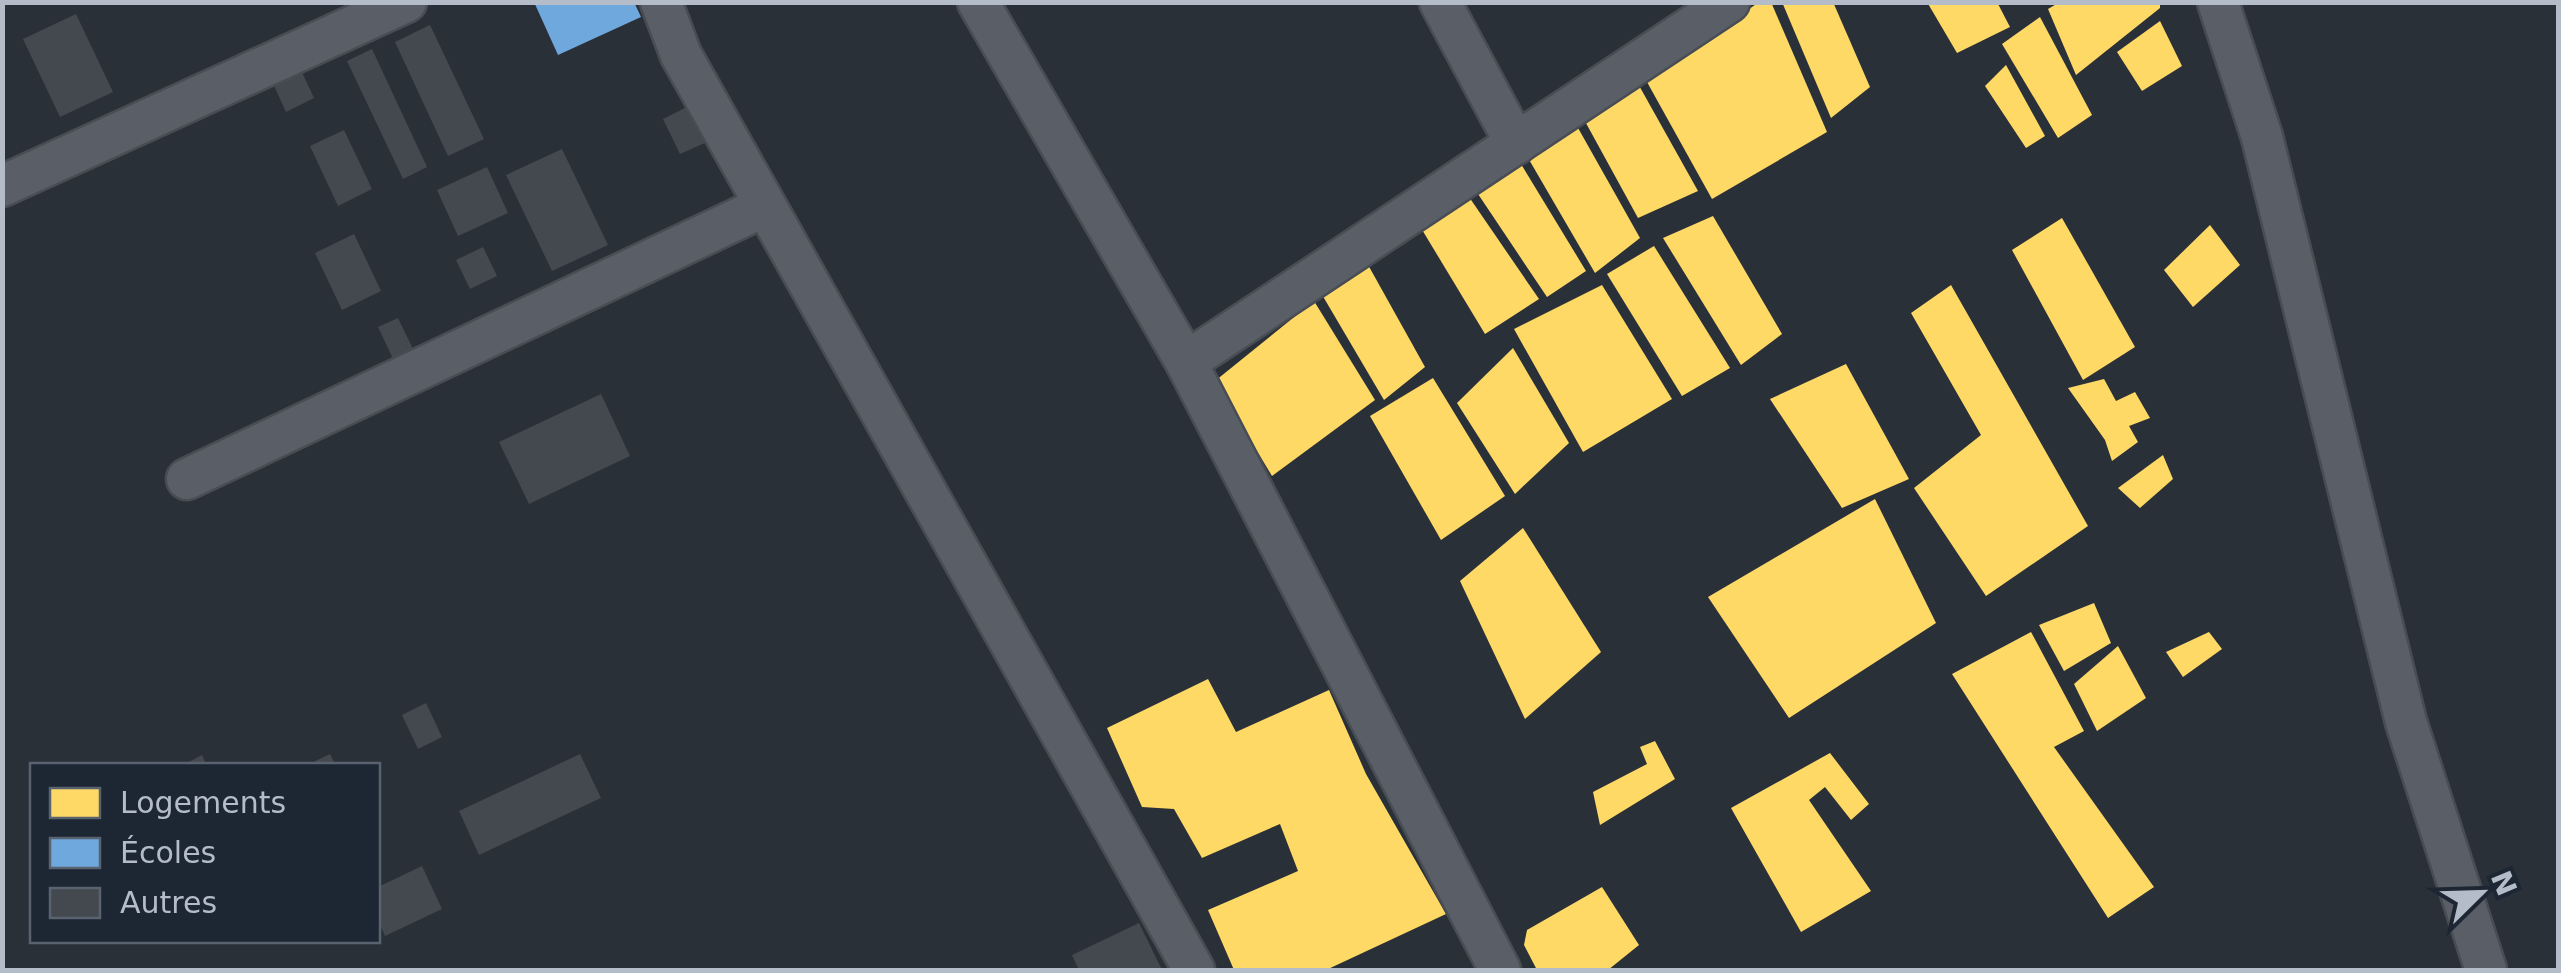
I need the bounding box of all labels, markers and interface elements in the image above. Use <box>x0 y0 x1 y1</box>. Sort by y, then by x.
legend <box>30 763 380 943</box>
text: Logements <box>120 785 286 820</box>
text: Écoles <box>120 835 216 870</box>
north arrow <box>2431 843 2531 943</box>
text: N <box>2484 866 2523 901</box>
text: Autres <box>120 885 217 920</box>

